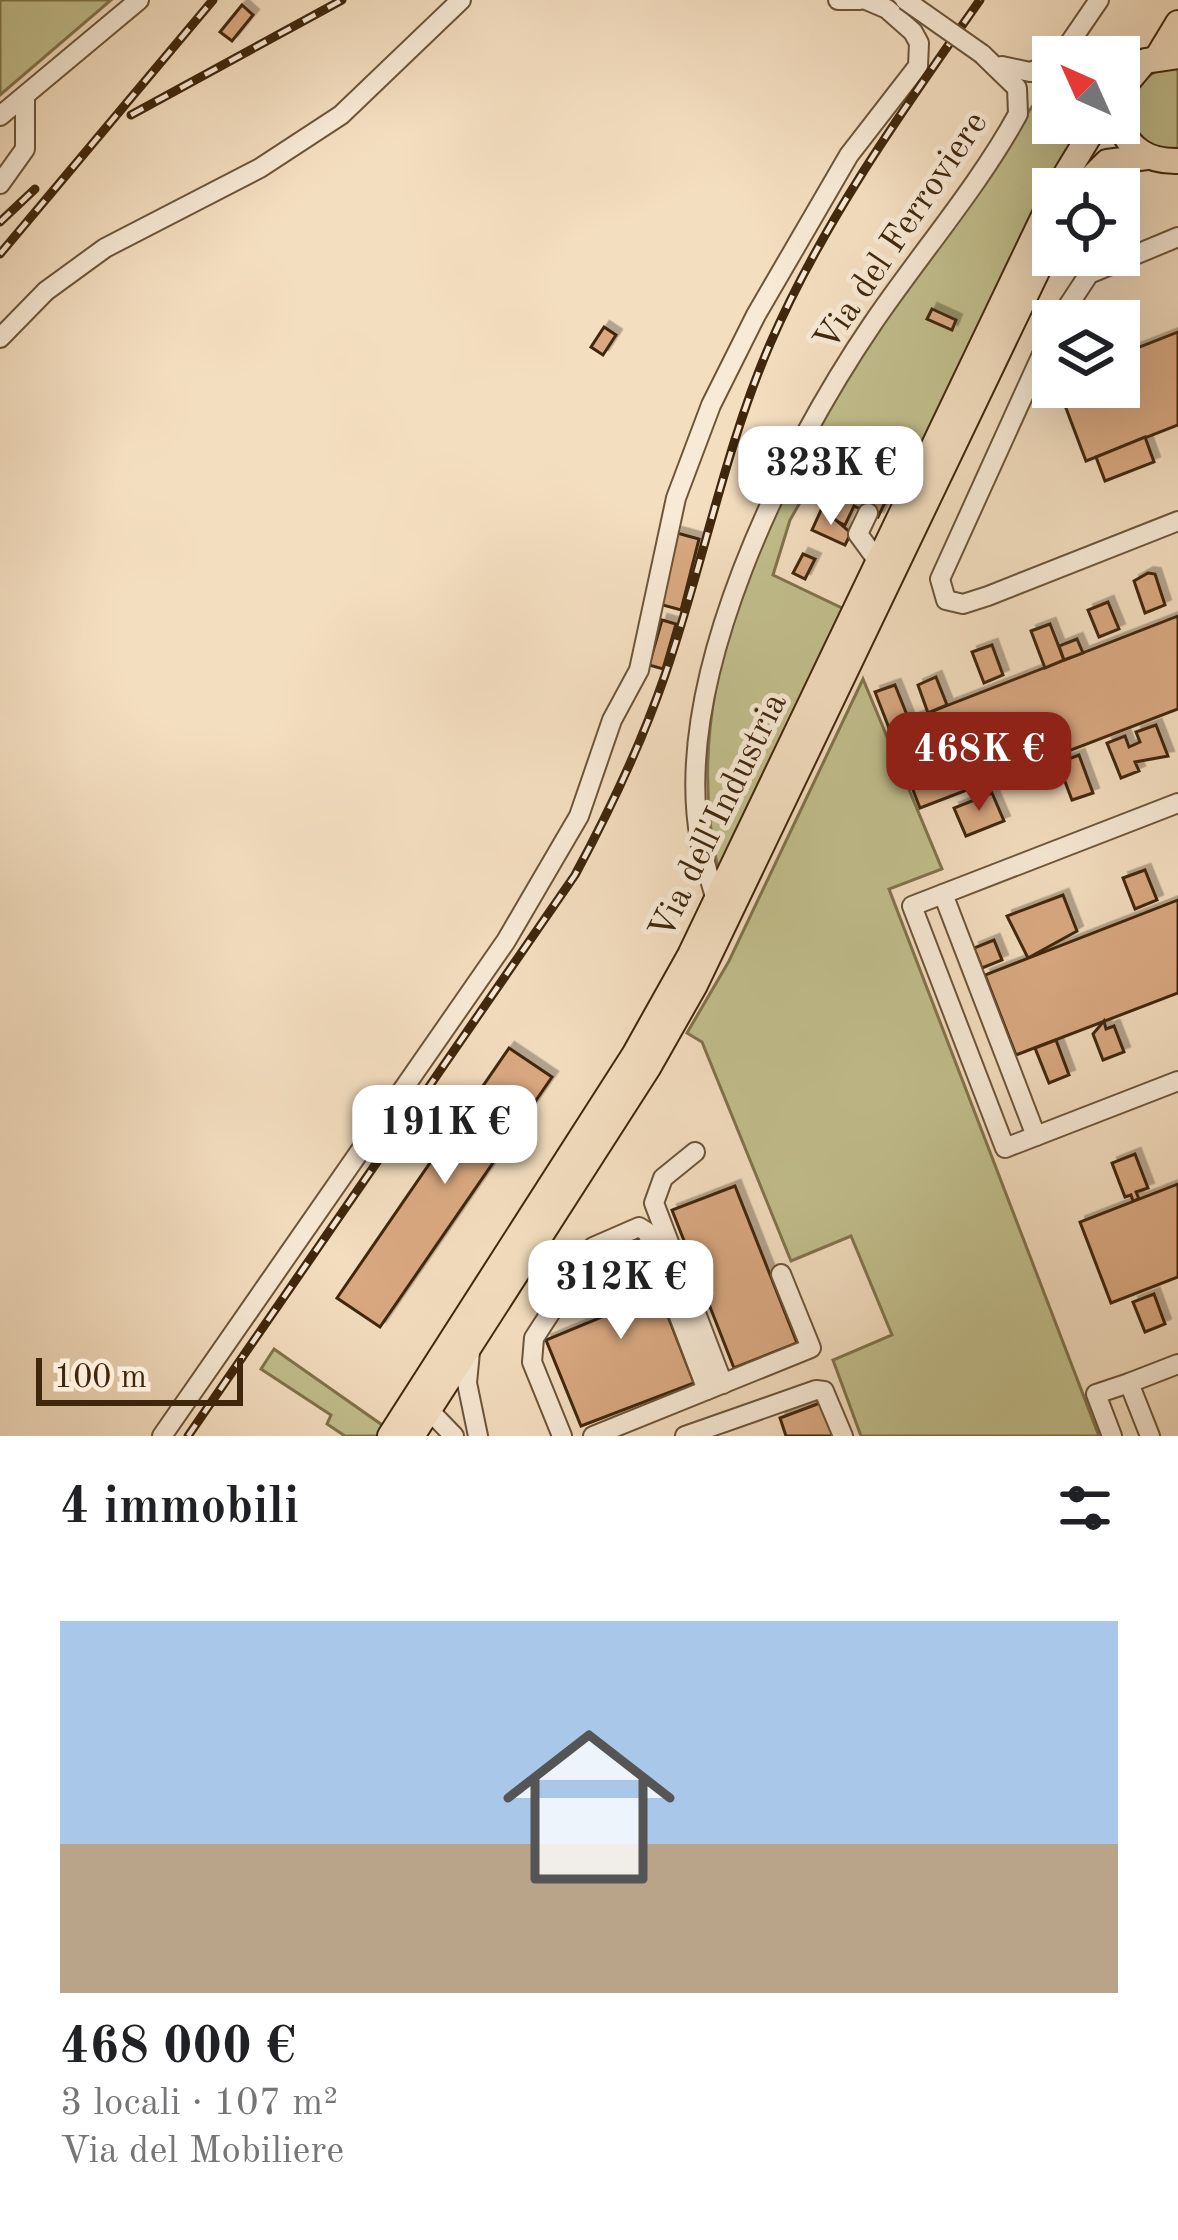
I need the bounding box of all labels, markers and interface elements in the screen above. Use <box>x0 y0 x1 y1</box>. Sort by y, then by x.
north arrow <box>1032 36 1140 144</box>
map controls <box>1032 36 1140 408</box>
street label: Via del Ferroviere <box>809 106 995 358</box>
button: locate <box>1032 168 1140 276</box>
button: layers <box>1032 300 1140 408</box>
pin: 323K € <box>733 426 929 528</box>
text: 323K € <box>765 445 897 484</box>
street label: Via dell'Industria <box>644 688 795 946</box>
pin: 468K € <box>881 712 1077 814</box>
text: 468K € <box>913 731 1045 770</box>
pin: 191K € <box>347 1085 543 1187</box>
text: 191K € <box>379 1104 511 1143</box>
pin: 312K € <box>523 1240 719 1342</box>
text: 312K € <box>555 1259 687 1298</box>
scale bar <box>36 1352 243 1405</box>
text: 100 m <box>54 1362 147 1395</box>
icon: filters <box>1052 1475 1118 1541</box>
text: 4 immobili <box>60 1483 299 1534</box>
icon: home <box>481 1699 697 1915</box>
text: 468 000 € <box>60 2023 296 2074</box>
text: 3 locali · 107 m² <box>60 2084 338 2123</box>
text: Via del Mobiliere <box>60 2132 344 2171</box>

